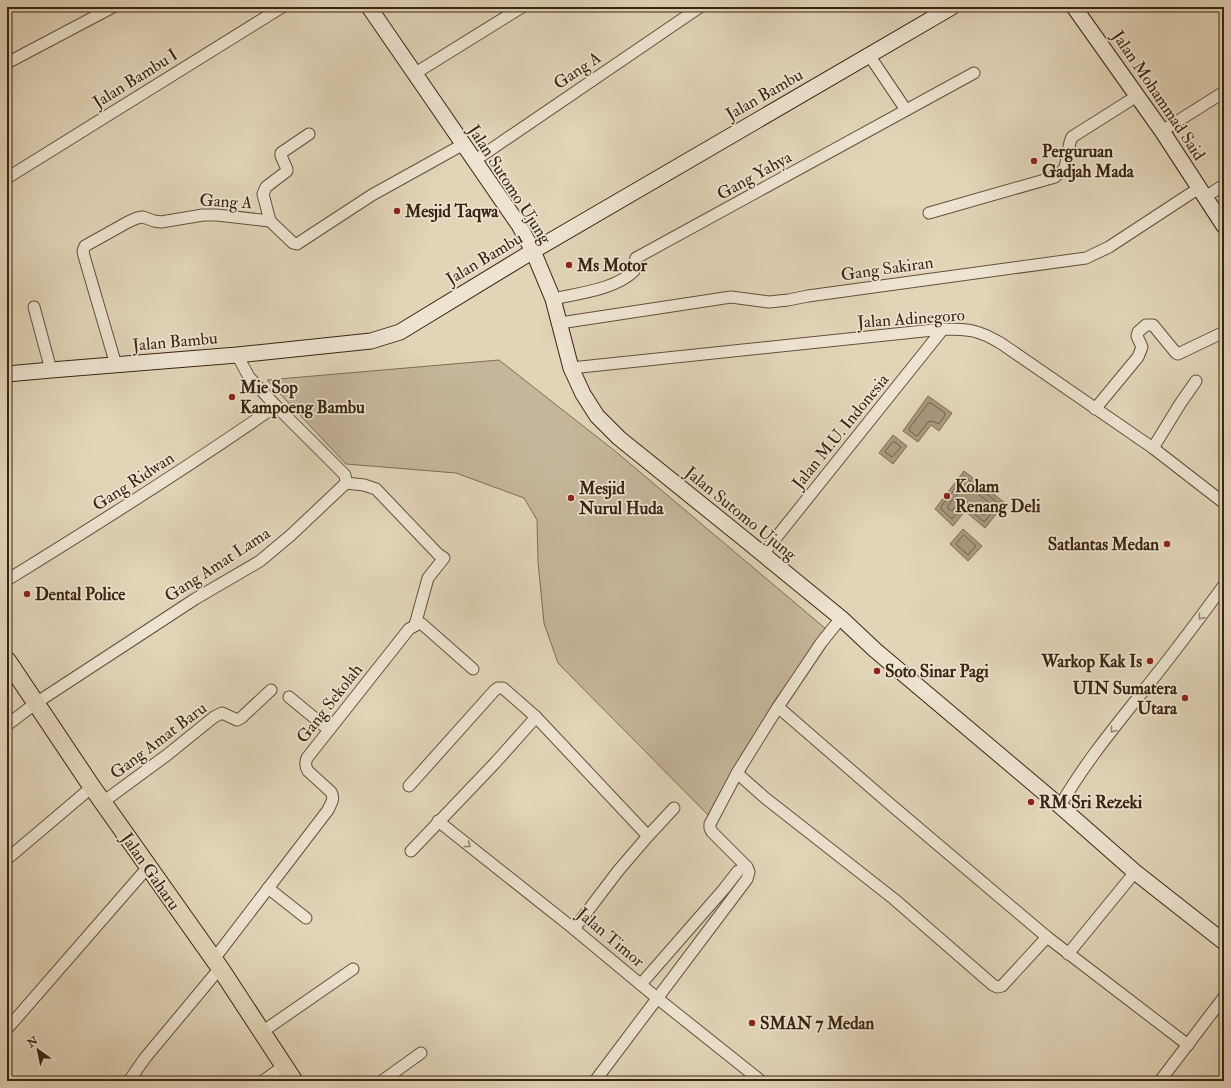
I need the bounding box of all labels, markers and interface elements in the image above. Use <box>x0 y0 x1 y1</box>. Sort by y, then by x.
street label: Jalan Mohammad Said <box>1106 26 1210 165</box>
street label: Jalan Bambu I <box>88 44 182 114</box>
street label: Gang A <box>550 47 605 94</box>
street label: Jalan Bambu <box>721 64 807 126</box>
street label: Jalan Sutomo Ujung <box>462 120 556 249</box>
place label: Perguruan Gadjah Mada <box>1042 141 1135 183</box>
street label: Gang Yahya <box>713 146 797 205</box>
marker: Perguruan Gadjah Mada <box>1029 156 1039 166</box>
street label: Gang A <box>199 190 253 213</box>
place label: Mesjid Taqwa <box>404 201 499 223</box>
marker: Mesjid Taqwa <box>392 206 402 216</box>
street label: Jalan Bambu <box>441 227 527 291</box>
street label: Gang Sakiran <box>839 252 935 285</box>
place label: Ms Motor <box>576 255 648 276</box>
marker: Ms Motor <box>564 260 574 270</box>
street label: Jalan Adinegoro <box>856 304 966 334</box>
street label: Jalan Bambu <box>131 327 219 357</box>
street label: Jalan M.U. Indonesia <box>787 369 895 495</box>
place label: Mie Sop Kampoeng Bambu <box>239 377 365 419</box>
marker: Mie Sop Kampoeng Bambu <box>227 392 237 402</box>
street label: Gang Ridwan <box>89 447 178 516</box>
street label: Jalan Sutomo Ujung <box>679 461 801 566</box>
place label: Kolam Renang Deli <box>955 476 1041 518</box>
place label: Mesjid Nurul Huda <box>578 478 665 519</box>
marker: Kolam Renang Deli <box>942 491 952 501</box>
marker: Mesjid Nurul Huda <box>566 493 576 503</box>
street label: Gang Amat Lama <box>161 522 275 606</box>
place label: Satlantas Medan <box>1048 534 1159 555</box>
marker: Satlantas Medan <box>1162 539 1172 549</box>
place label: Dental Police <box>35 584 126 605</box>
marker: Dental Police <box>22 589 32 599</box>
one-way arrow <box>1199 612 1206 619</box>
place label: Warkop Kak Is <box>1040 651 1142 673</box>
marker: Warkop Kak Is <box>1145 656 1155 666</box>
street label: Gang Sekolah <box>292 659 367 747</box>
place label: Soto Sinar Pagi <box>885 661 989 683</box>
marker: Soto Sinar Pagi <box>872 666 882 676</box>
place label: UIN Sumatera Utara <box>1073 678 1178 719</box>
marker: UIN Sumatera Utara <box>1180 693 1190 703</box>
street label: Gang Amat Baru <box>106 697 211 783</box>
one-way arrow <box>1110 726 1117 733</box>
place label: RM Sri Rezeki <box>1039 792 1143 813</box>
marker: RM Sri Rezeki <box>1026 797 1036 807</box>
street label: Jalan Gaharu <box>115 828 185 915</box>
one-way arrow <box>464 841 471 848</box>
street label: Jalan Timor <box>571 902 649 973</box>
place label: SMAN 7 Medan <box>760 1013 875 1034</box>
marker: SMAN 7 Medan <box>747 1018 757 1028</box>
north arrow <box>18 1030 58 1070</box>
text: N <box>24 1033 41 1051</box>

